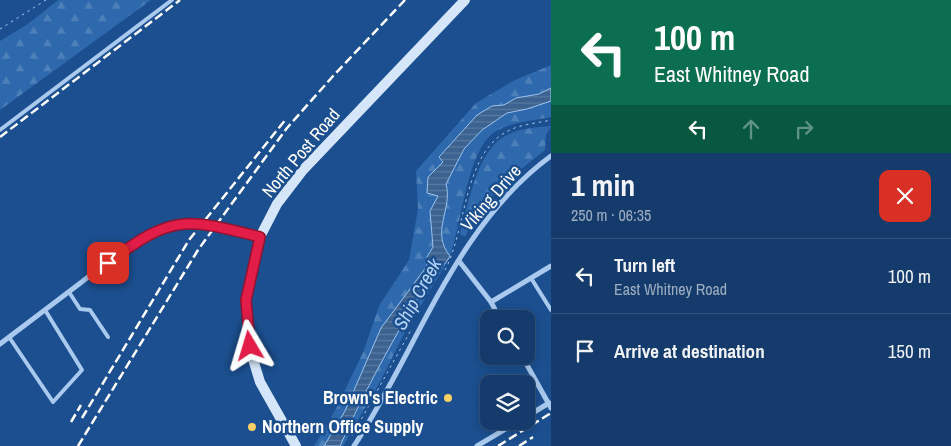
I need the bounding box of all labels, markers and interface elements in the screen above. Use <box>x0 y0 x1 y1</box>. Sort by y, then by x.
text: 100 m <box>654 14 735 61</box>
icon: left <box>571 20 636 85</box>
text: East Whitney Road <box>654 59 809 89</box>
street label: North Post Road <box>256 103 345 203</box>
icon: left <box>684 115 712 143</box>
icon: ahead <box>737 115 765 143</box>
icon: right <box>790 115 818 143</box>
street label: Viking Drive <box>455 159 527 236</box>
text: 1 min <box>571 165 635 205</box>
button: close <box>879 170 931 222</box>
text: 250 m · 06:35 <box>571 204 651 226</box>
pin <box>87 242 129 284</box>
icon: arrive <box>94 249 122 277</box>
text: Turn left <box>614 252 675 278</box>
water label: Ship Creek <box>387 253 448 334</box>
icon: left <box>571 262 599 290</box>
text: 100 m <box>888 263 931 289</box>
text: East Whitney Road <box>614 278 727 300</box>
map controls <box>480 310 535 430</box>
button: search <box>480 310 535 365</box>
position arrow <box>223 319 275 371</box>
icon: arrive <box>571 337 599 365</box>
text: Arrive at destination <box>614 338 765 364</box>
text: 150 m <box>888 338 931 364</box>
button: layers <box>480 375 535 430</box>
place label: Brown's Electric <box>323 385 438 410</box>
marker: Brown's Electric <box>442 392 454 404</box>
place label: Northern Office Supply <box>262 414 424 439</box>
marker: Northern Office Supply <box>246 421 258 433</box>

